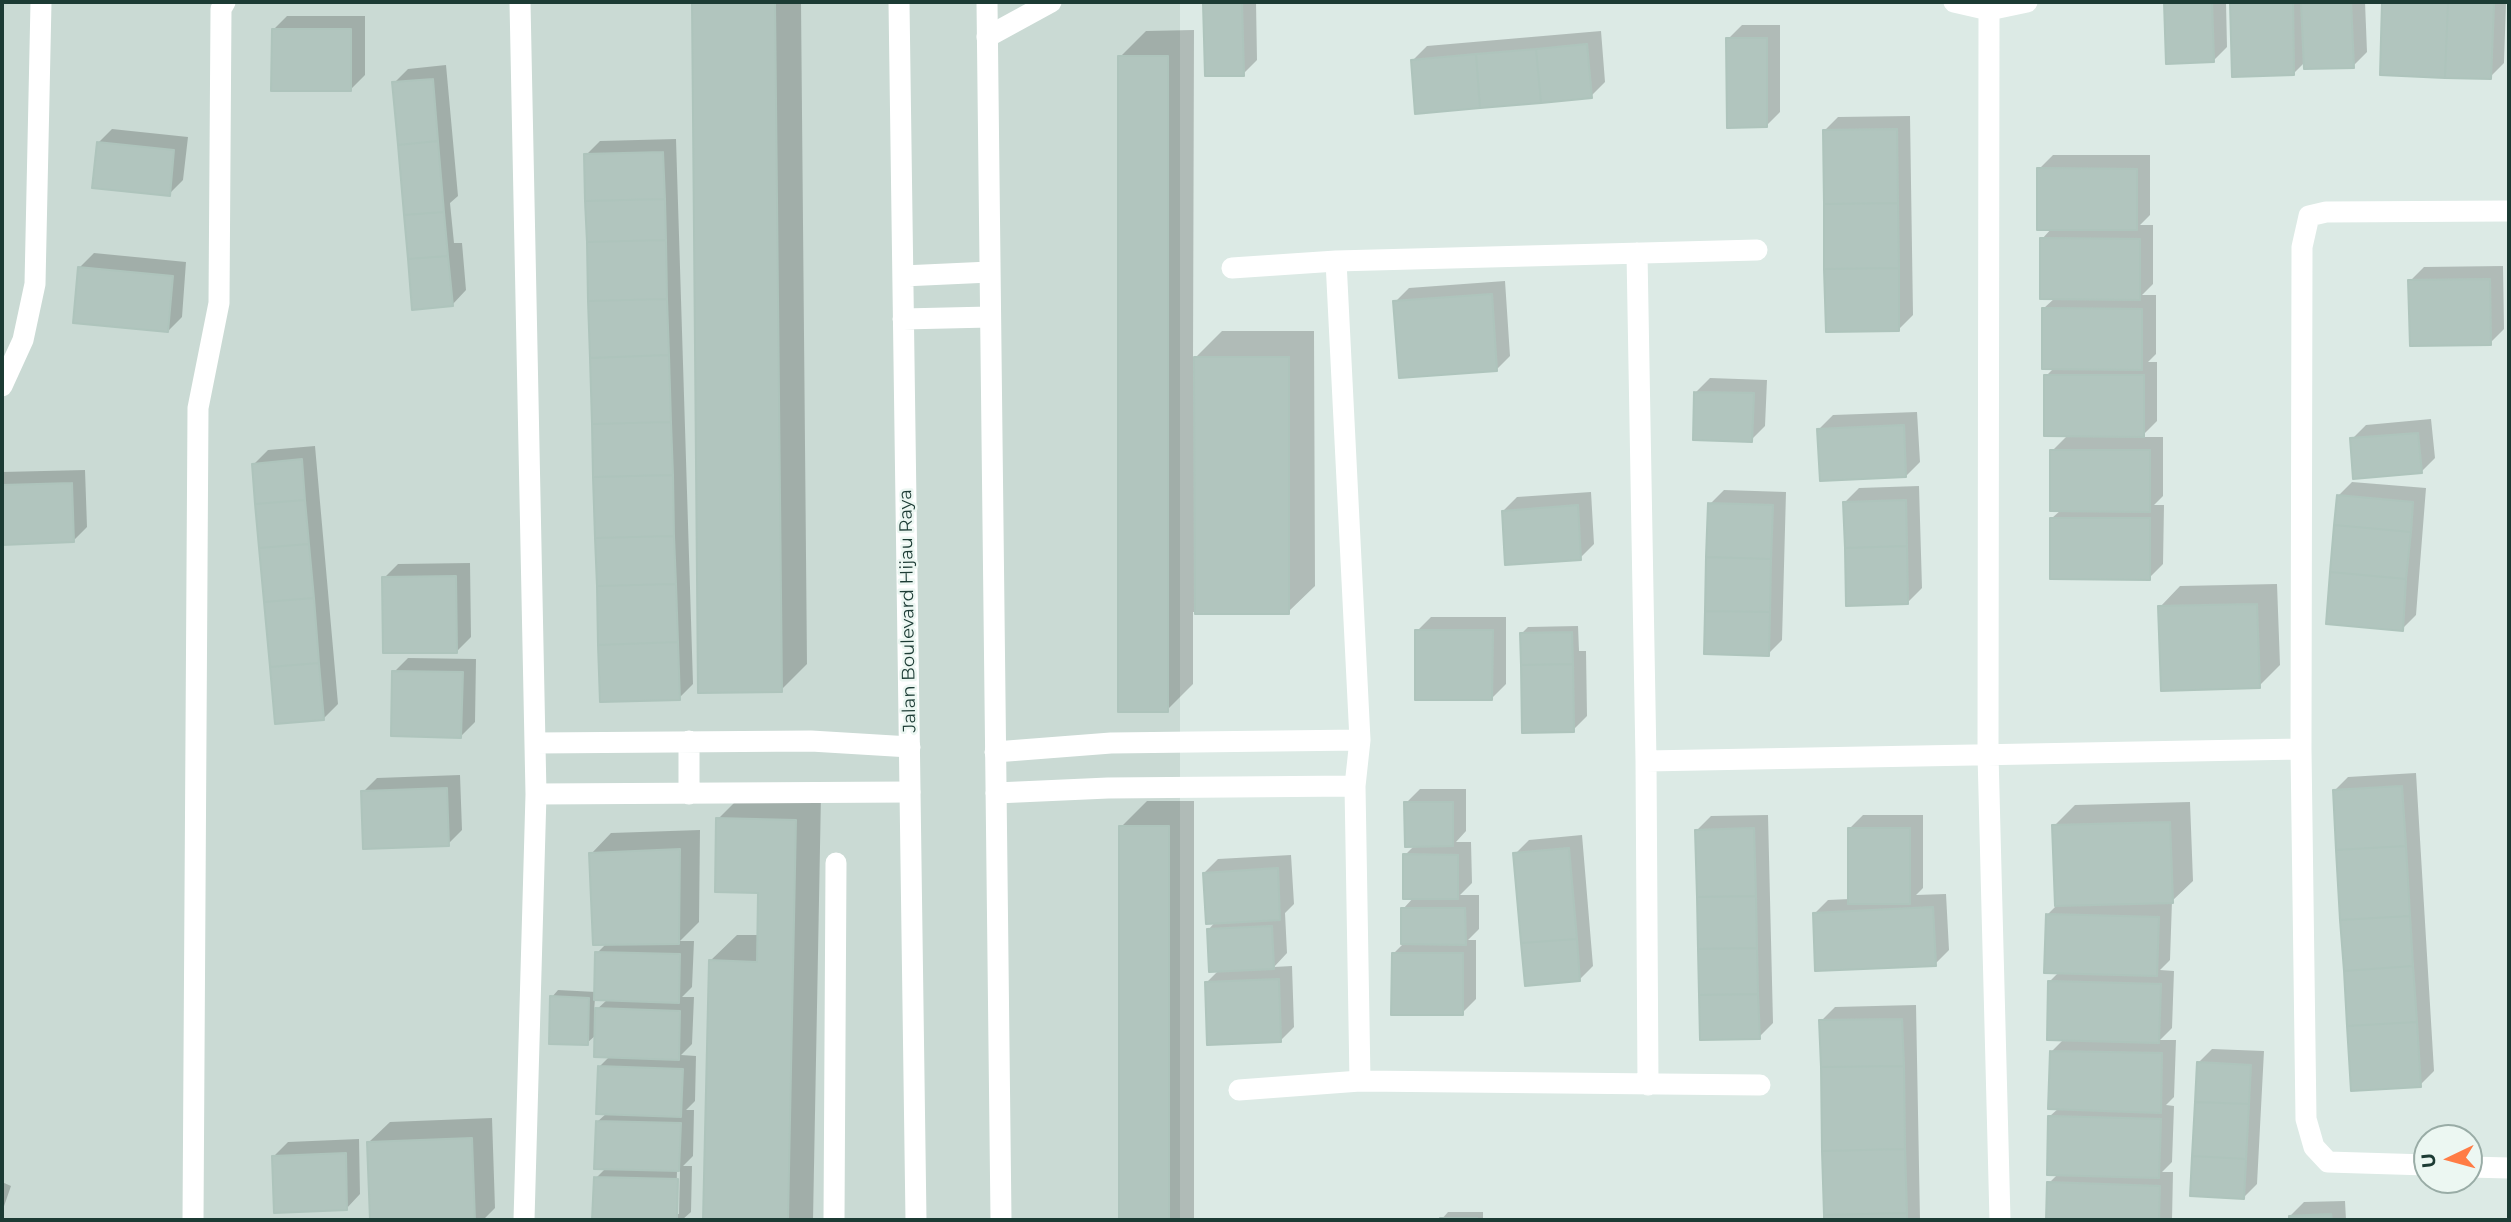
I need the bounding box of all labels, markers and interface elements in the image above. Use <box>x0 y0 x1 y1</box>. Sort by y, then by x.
street label: Jalan Boulevard Hijau Raya <box>895 489 921 733</box>
north arrow <box>2413 1124 2483 1194</box>
text: U <box>2416 1152 2441 1169</box>

